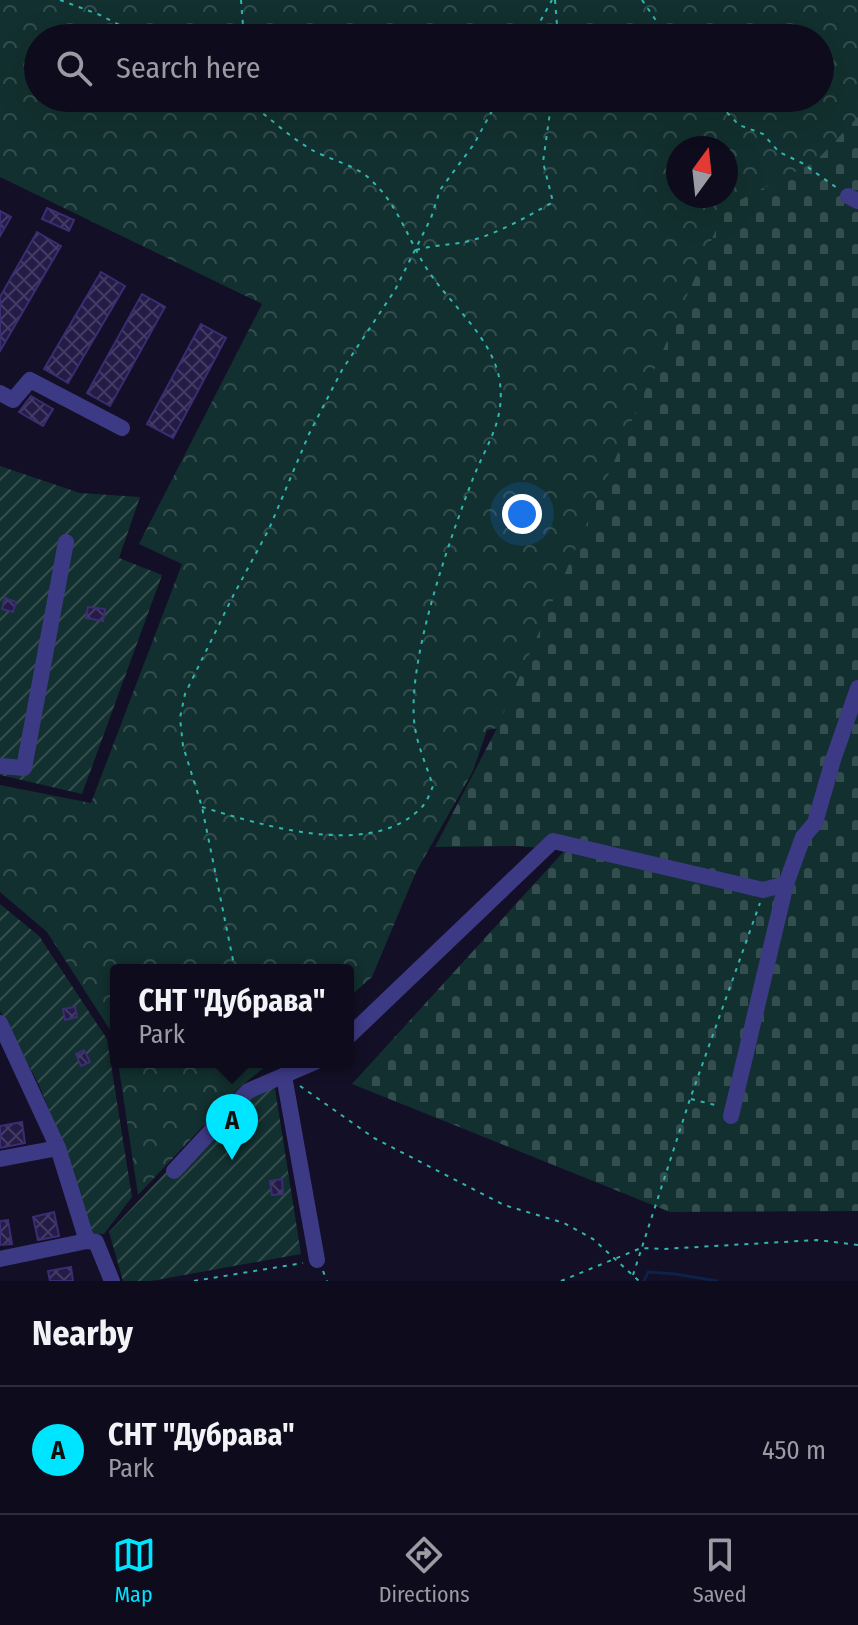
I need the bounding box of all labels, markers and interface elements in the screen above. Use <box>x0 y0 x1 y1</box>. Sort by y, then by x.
search box <box>24 24 834 112</box>
icon: search <box>52 46 96 90</box>
text: Search here <box>116 50 261 86</box>
north arrow <box>666 136 738 208</box>
your location <box>502 494 542 534</box>
popup <box>110 964 354 1068</box>
text: СНТ "Дубрава" <box>139 983 325 1019</box>
text: Park <box>139 1019 185 1050</box>
pin: A <box>206 1094 258 1160</box>
text: Nearby <box>32 1313 133 1354</box>
text: СНТ "Дубрава" <box>108 1417 295 1453</box>
text: A <box>51 1435 65 1466</box>
text: 450 m <box>762 1435 826 1466</box>
text: Park <box>108 1453 154 1484</box>
tab: Map <box>112 1533 156 1608</box>
tab: Directions <box>379 1533 470 1608</box>
tab: Saved <box>693 1533 746 1608</box>

